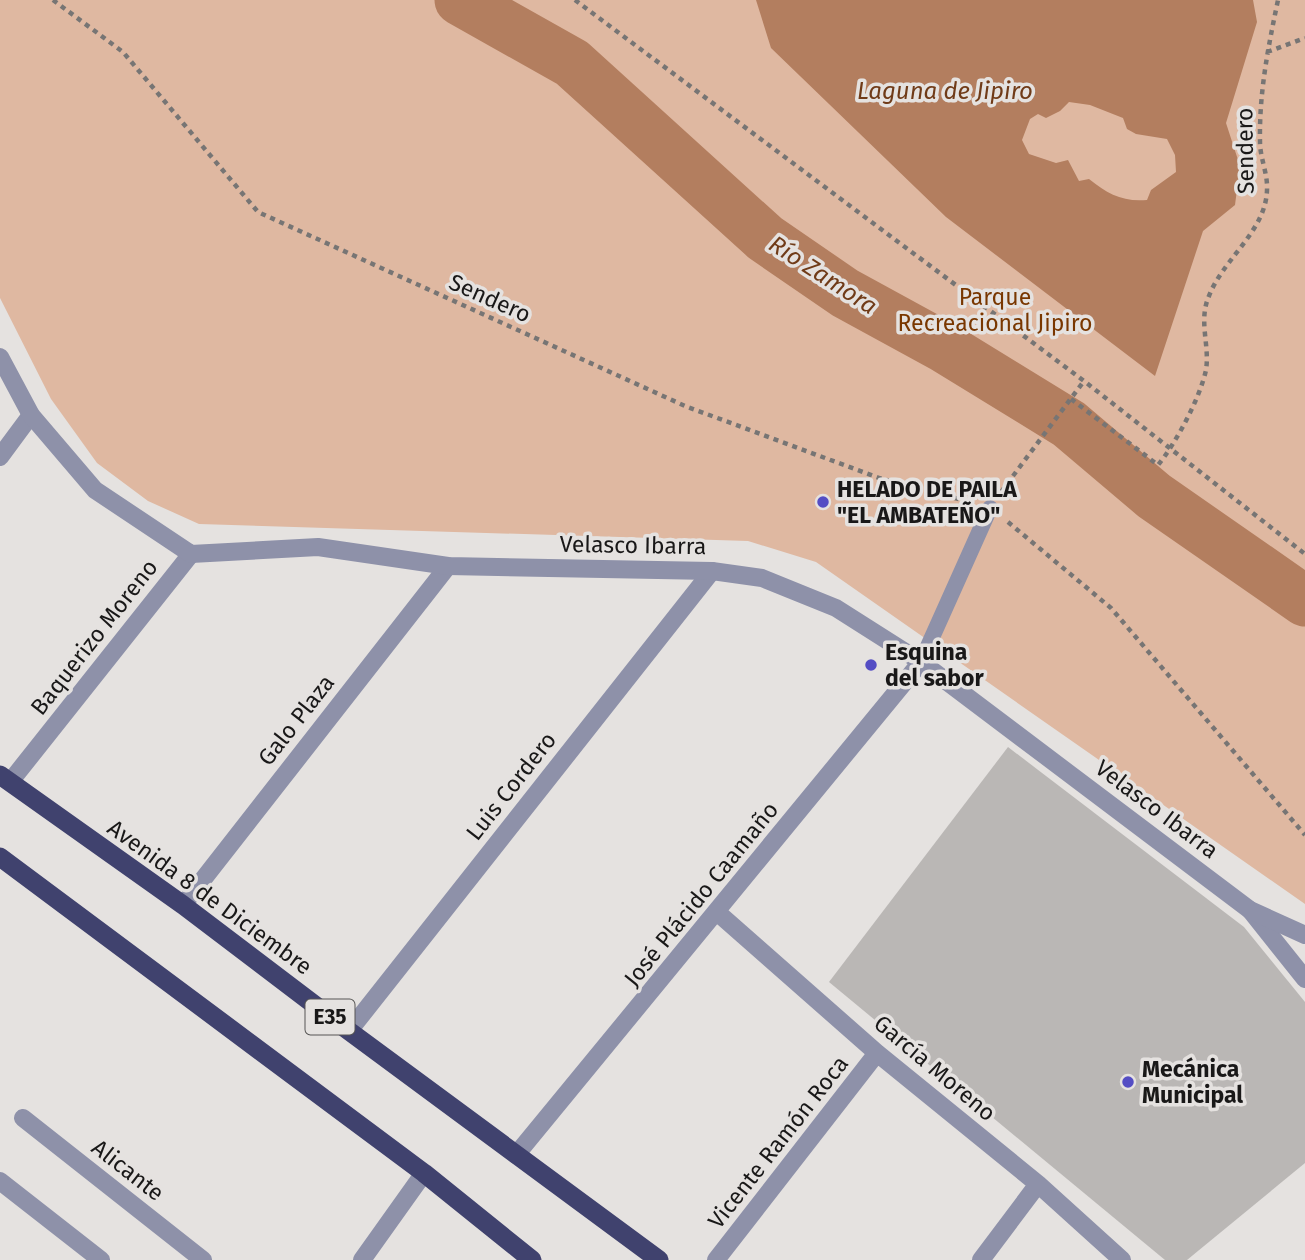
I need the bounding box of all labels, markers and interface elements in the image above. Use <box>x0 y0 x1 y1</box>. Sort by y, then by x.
water label: Laguna de Jipiro <box>857 77 1033 105</box>
street label: Sendero <box>1230 108 1260 194</box>
water label: Río Zamora <box>764 230 882 320</box>
street label: Sendero <box>445 268 535 328</box>
park label: Parque Recreacional Jipiro <box>898 283 1092 337</box>
place label: HELADO DE PAILA "EL AMBATEÑO" <box>837 475 1017 529</box>
marker: HELADO DE PAILA "EL AMBATEÑO" <box>815 494 831 510</box>
street label: Velasco Ibarra <box>559 530 707 560</box>
street label: Baquerizo Moreno <box>25 554 163 720</box>
place label: Esquina del sabor <box>885 638 984 692</box>
marker: Esquina del sabor <box>863 657 879 673</box>
street label: Galo Plaza <box>252 669 340 771</box>
street label: Luis Cordero <box>460 726 562 846</box>
street label: Velasco Ibarra <box>1090 754 1224 864</box>
street label: José Plácido Caamaño <box>618 796 784 992</box>
street label: Avenida 8 de Diciembre <box>102 813 318 981</box>
road number: E35 <box>306 1000 354 1034</box>
street label: García Moreno <box>868 1009 1002 1127</box>
street label: Vicente Ramón Roca <box>702 1050 854 1234</box>
place label: Mecánica Municipal <box>1142 1055 1243 1109</box>
marker: Mecánica Municipal <box>1120 1074 1136 1090</box>
street label: Alicante <box>86 1133 170 1207</box>

